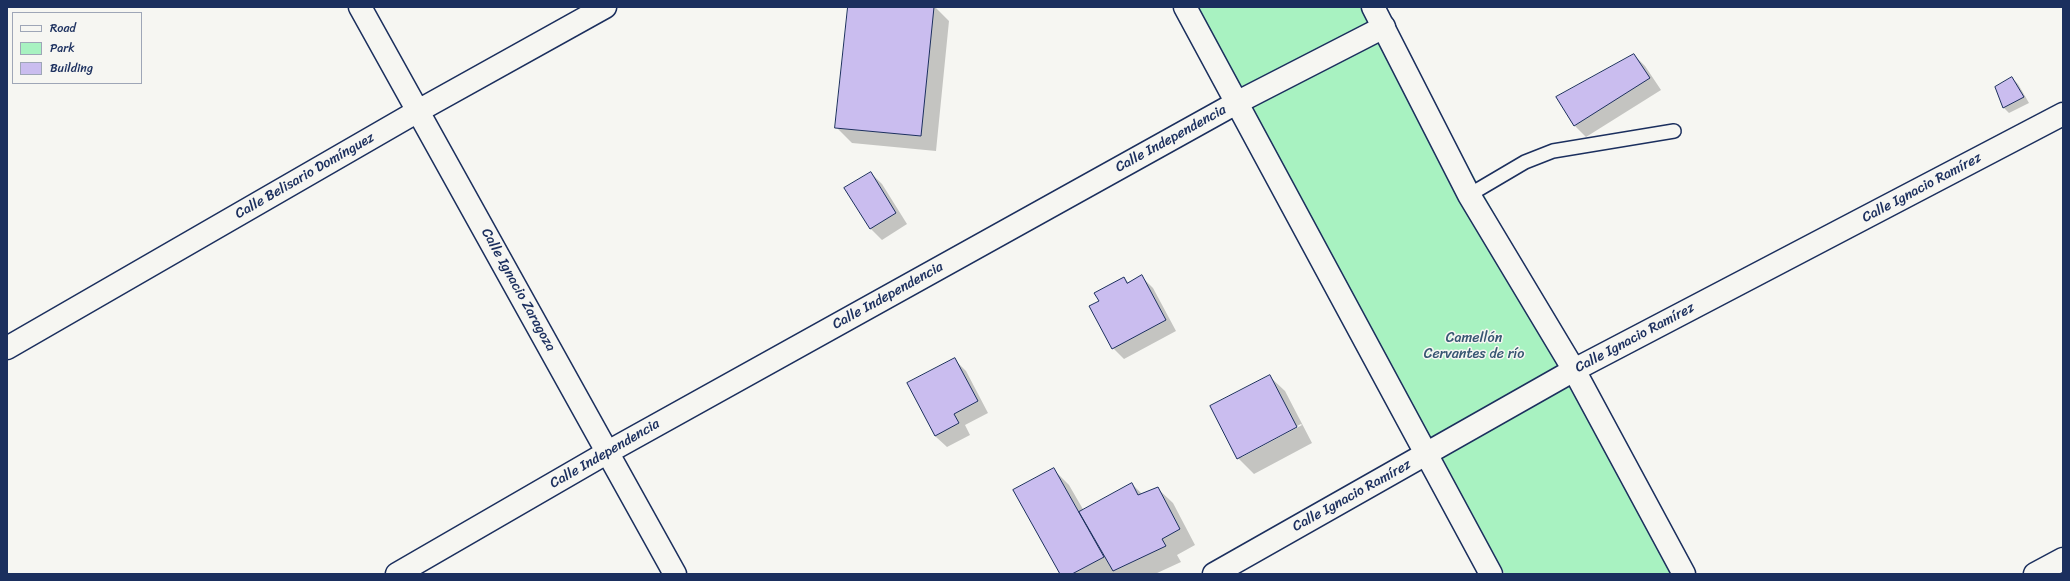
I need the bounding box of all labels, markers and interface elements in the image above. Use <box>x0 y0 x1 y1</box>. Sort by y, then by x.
legend <box>12 12 142 84</box>
text: Road <box>50 17 76 39</box>
text: Park <box>50 37 75 59</box>
text: Building <box>50 57 93 79</box>
street label: Calle Independencia <box>1113 102 1229 176</box>
street label: Calle Belisario Domínguez <box>232 129 378 223</box>
street label: Calle Ignacio Ramírez <box>1859 149 1985 227</box>
street label: Calle Ignacio Zaragoza <box>477 225 559 355</box>
street label: Calle Independencia <box>830 259 946 333</box>
street label: Calle Ignacio Ramírez <box>1572 299 1698 377</box>
park label: Camellón Cervantes de río <box>1424 330 1524 362</box>
street label: Calle Independencia <box>547 416 663 492</box>
street label: Calle Ignacio Ramírez <box>1290 456 1414 536</box>

